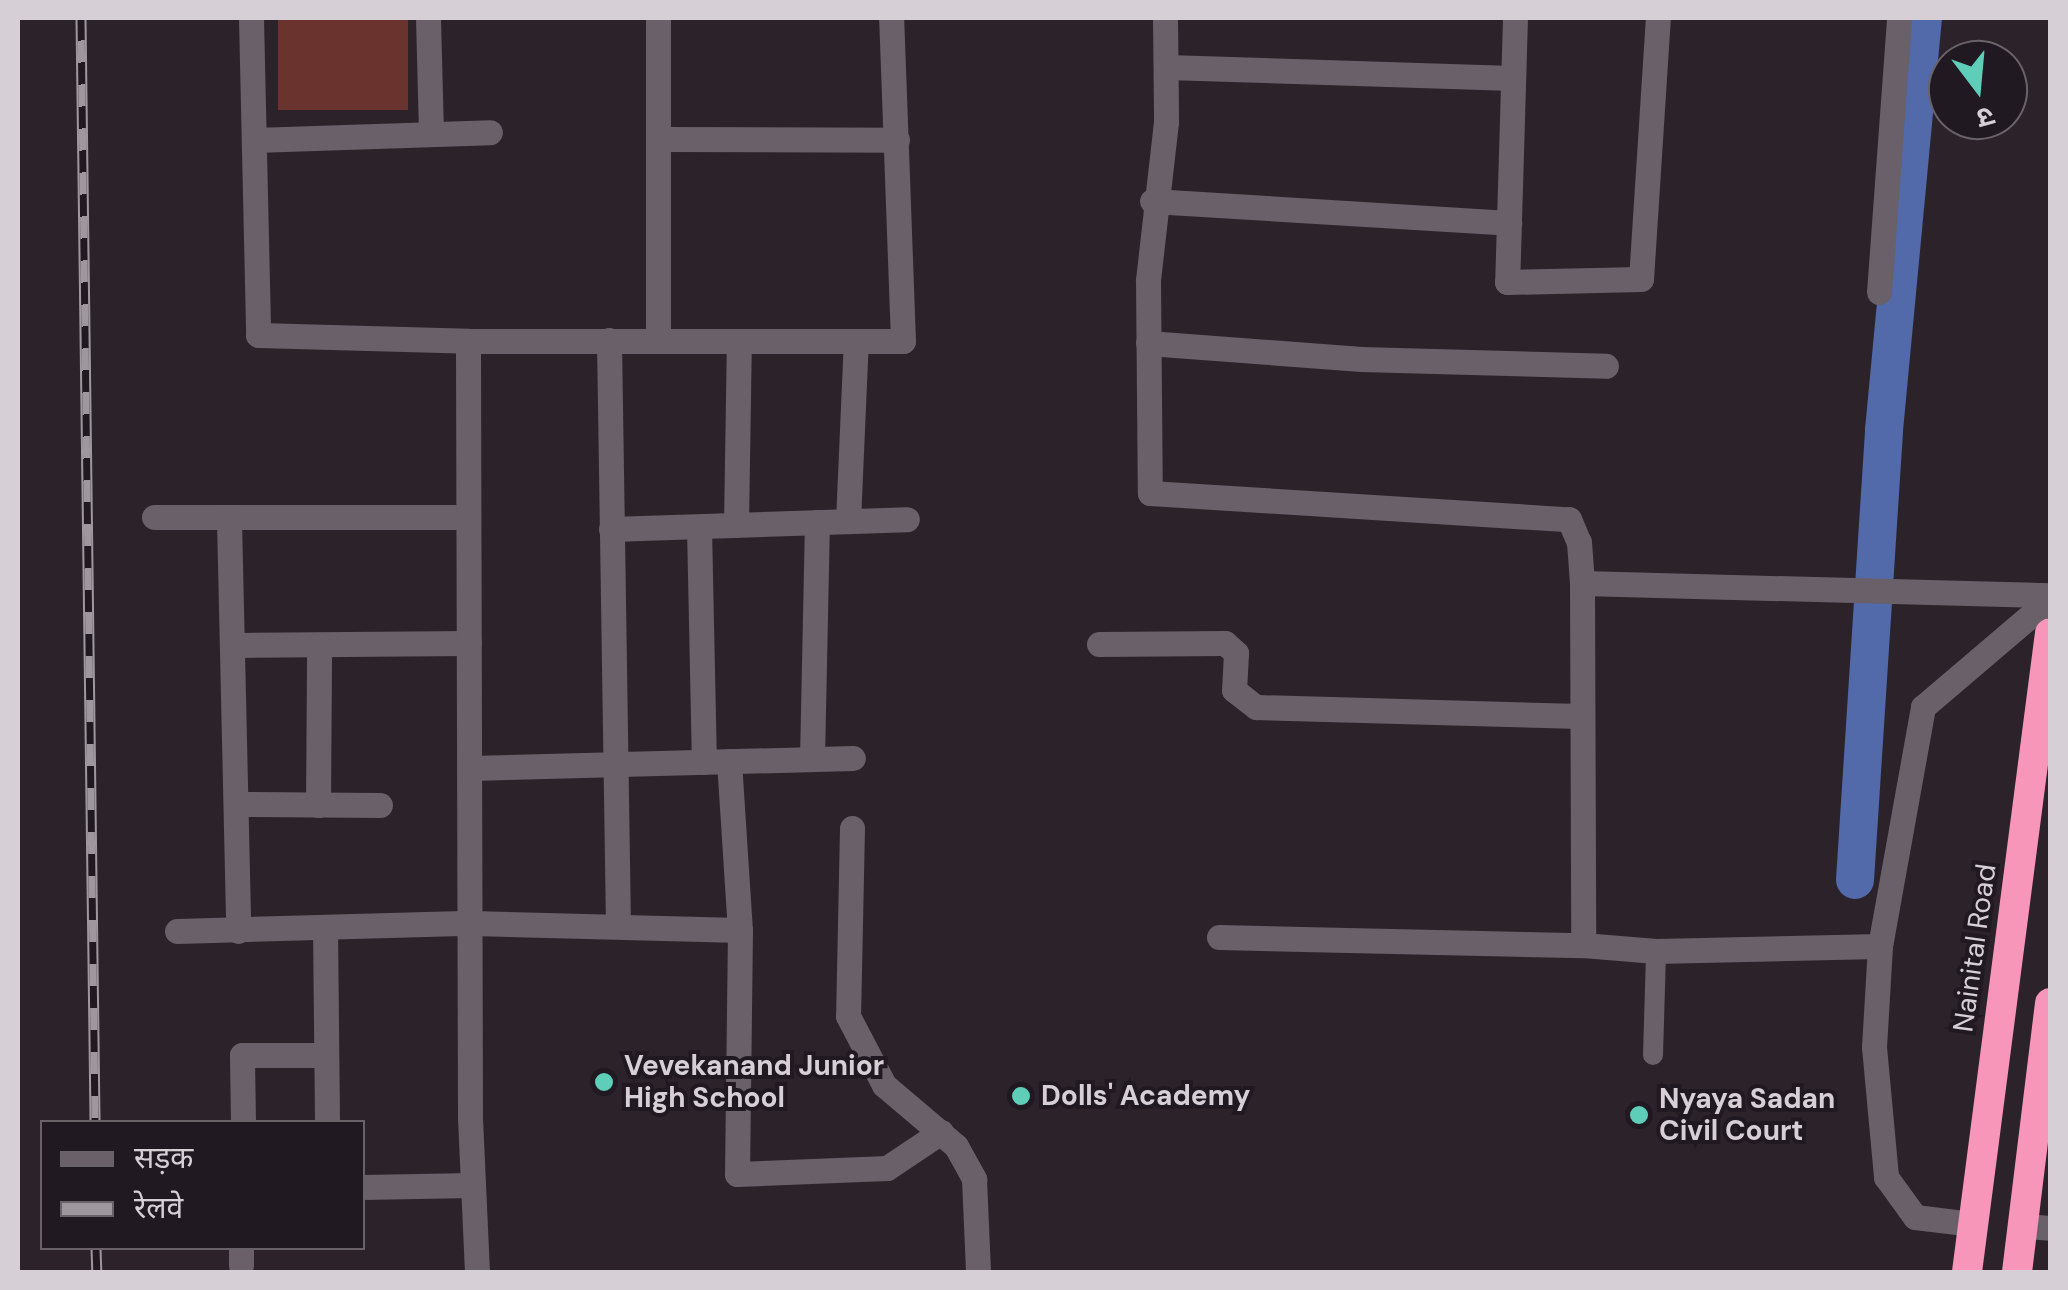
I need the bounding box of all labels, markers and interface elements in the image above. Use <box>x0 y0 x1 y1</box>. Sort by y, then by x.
north arrow <box>1928 40 2028 140</box>
text: उ <box>1973 97 1999 137</box>
street label: Nainital Road <box>1947 862 2003 1034</box>
place label: Vevekanand Junior High School <box>624 1049 884 1115</box>
marker: Vevekanand Junior High School <box>593 1071 615 1093</box>
place label: Dolls' Academy <box>1041 1079 1250 1113</box>
place label: Nyaya Sadan Civil Court <box>1659 1082 1835 1148</box>
marker: Dolls' Academy <box>1010 1085 1032 1107</box>
marker: Nyaya Sadan Civil Court <box>1628 1104 1650 1126</box>
legend <box>40 1120 365 1250</box>
text: सड़क <box>134 1138 193 1177</box>
text: रेलवे <box>134 1188 183 1227</box>

